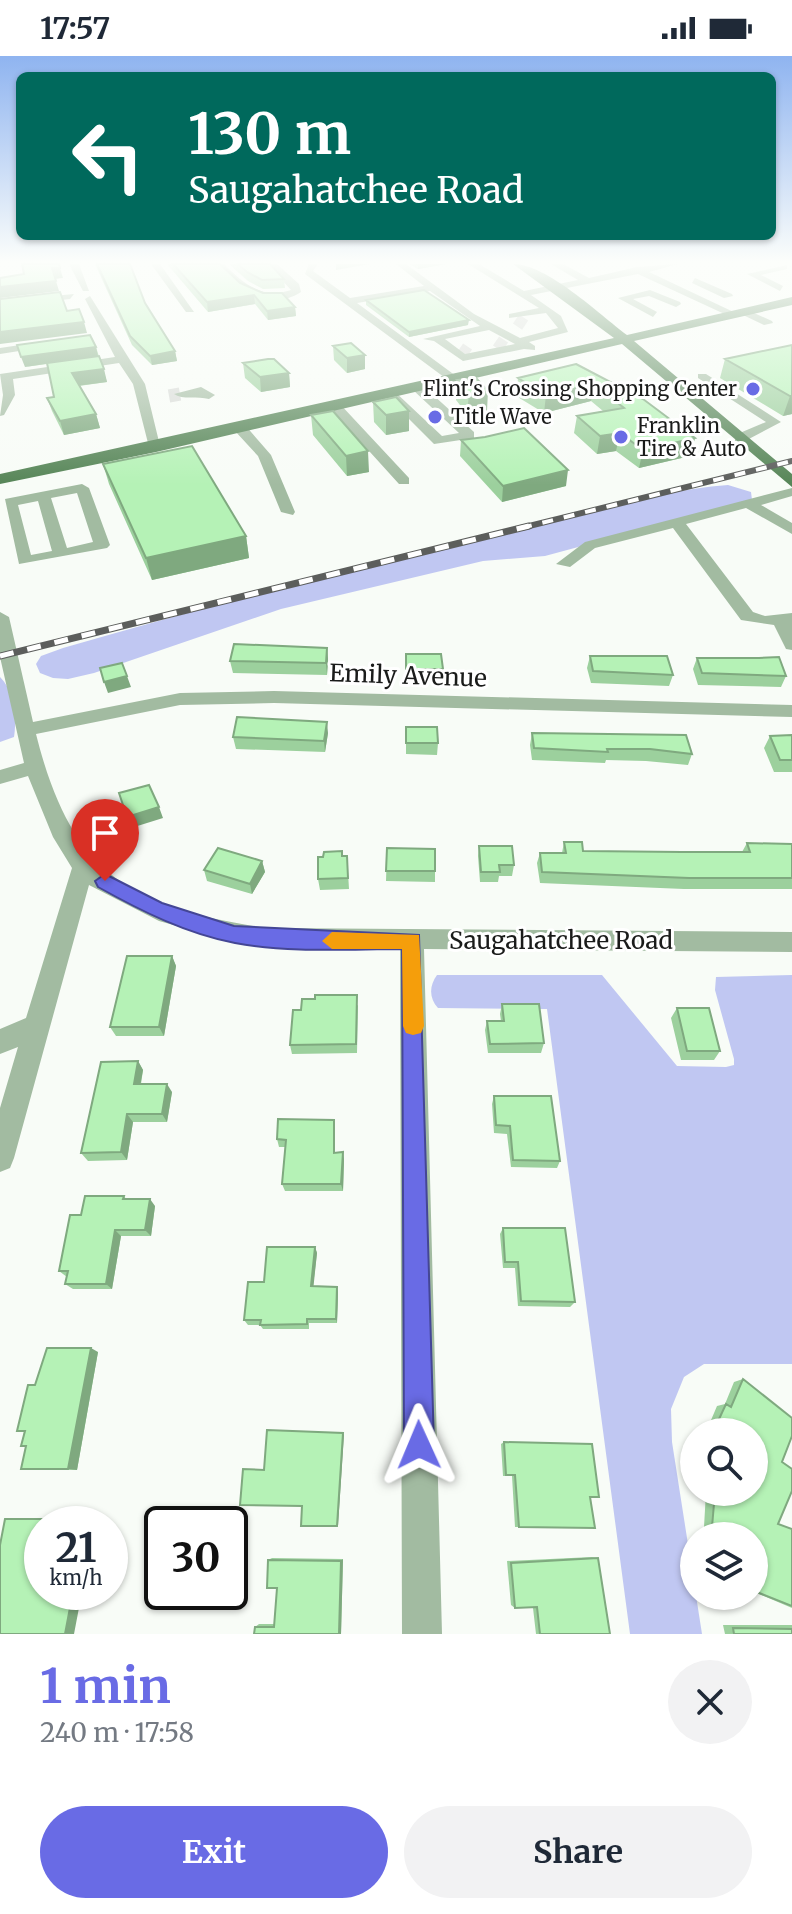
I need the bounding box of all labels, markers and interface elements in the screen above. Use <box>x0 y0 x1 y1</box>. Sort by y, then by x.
text: 17:57 <box>40 9 110 47</box>
text: 130 m <box>188 99 351 169</box>
icon: left <box>56 104 160 208</box>
text: Saugahatchee Road <box>188 168 524 213</box>
place label: Flint's Crossing Shopping Center <box>423 376 737 401</box>
marker: Flint's Crossing Shopping Center <box>744 380 762 398</box>
place label: Title Wave <box>451 404 552 429</box>
marker: Title Wave <box>426 408 444 426</box>
place label: Franklin Tire & Auto <box>637 413 746 461</box>
marker: Franklin Tire & Auto <box>612 428 630 446</box>
street label: Emily Avenue <box>329 657 487 694</box>
pin <box>71 799 139 881</box>
icon: arrive <box>83 811 127 855</box>
street label: Saugahatchee Road <box>449 925 673 956</box>
position arrow <box>377 1403 461 1487</box>
map controls <box>680 1418 768 1610</box>
button: search <box>680 1418 768 1506</box>
speed limit sign: 30 <box>144 1506 248 1610</box>
button: layers <box>680 1522 768 1610</box>
text: 21 <box>56 1523 96 1573</box>
text: km/h <box>50 1565 102 1590</box>
text: 1 min <box>40 1656 171 1716</box>
button: close <box>668 1660 752 1744</box>
text: 240 m · 17:58 <box>40 1716 194 1749</box>
button: Exit <box>40 1806 388 1898</box>
button: Share <box>404 1806 752 1898</box>

